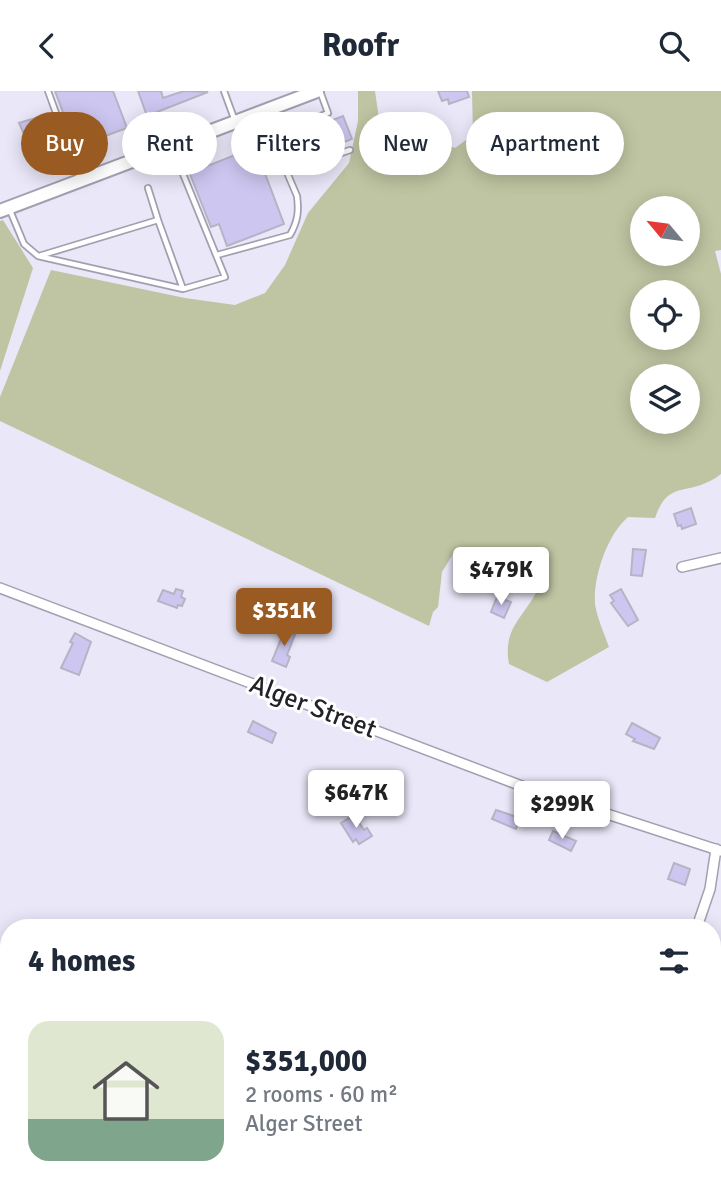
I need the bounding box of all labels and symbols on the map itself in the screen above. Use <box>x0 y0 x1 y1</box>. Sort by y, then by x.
north arrow <box>630 196 700 266</box>
pin: $479K <box>452 547 550 607</box>
pin: $351K <box>235 589 333 648</box>
street label: Alger Street <box>245 668 381 746</box>
pin: $647K <box>307 771 405 830</box>
pin: $299K <box>513 781 611 841</box>

